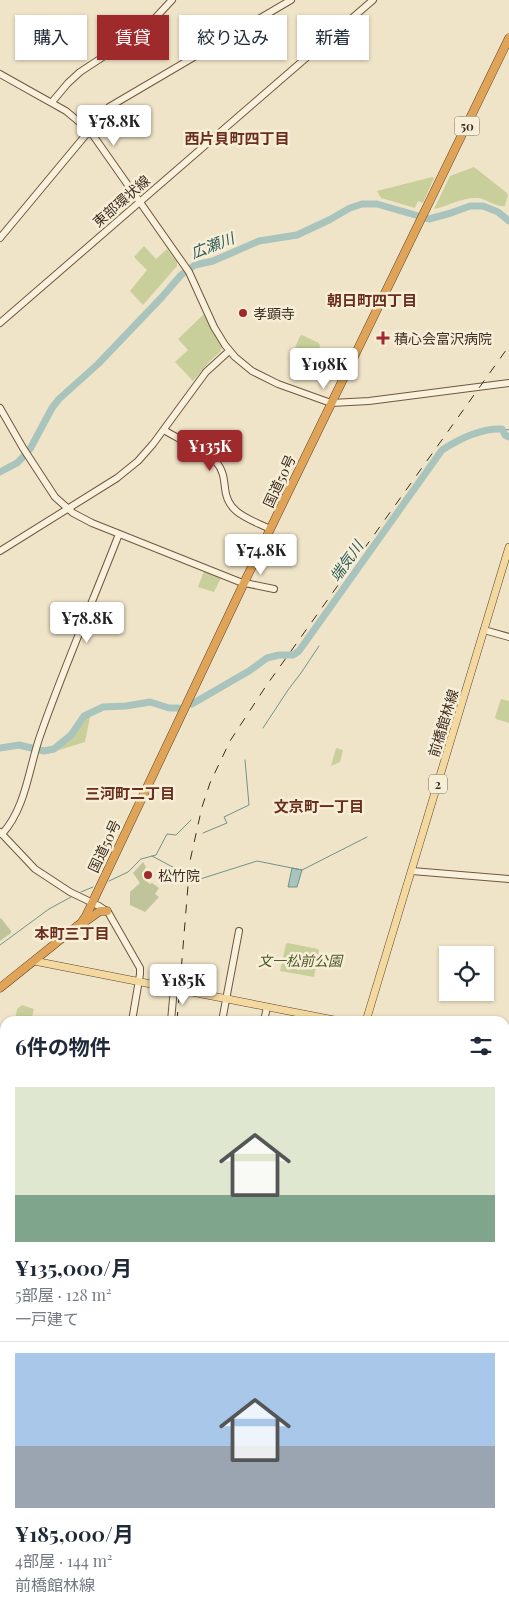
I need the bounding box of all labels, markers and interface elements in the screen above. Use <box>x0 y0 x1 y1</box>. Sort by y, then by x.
chip: 購入 <box>15 15 87 60</box>
chip: 賃貸 <box>97 15 169 60</box>
chip: 絞り込み <box>179 15 287 60</box>
chip: 新着 <box>297 15 369 60</box>
pin: ¥78.8K <box>73 104 155 147</box>
text: ¥78.8K <box>88 110 140 131</box>
road number: 50 <box>454 116 480 136</box>
district label: 西片貝町四丁目 <box>184 128 290 148</box>
street label: 東部環状線 <box>88 171 154 231</box>
water label: 広瀬川 <box>187 227 238 262</box>
district label: 朝日町四丁目 <box>327 290 417 310</box>
place label: 孝顕寺 <box>253 304 295 323</box>
marker: 孝顕寺 <box>237 307 249 319</box>
place label: 積心会富沢病院 <box>394 329 492 348</box>
marker: 積心会富沢病院 <box>376 331 390 345</box>
pin: ¥198K <box>289 348 359 390</box>
text: ¥198K <box>301 353 347 374</box>
pin: ¥135K <box>175 430 245 472</box>
text: ¥135K <box>188 435 232 456</box>
street label: 国道50号 <box>259 452 299 510</box>
pin: ¥74.8K <box>220 534 302 576</box>
water label: 端気川 <box>325 535 368 585</box>
text: ¥74.8K <box>236 539 286 560</box>
pin: ¥78.8K <box>46 602 128 644</box>
text: ¥78.8K <box>61 607 113 628</box>
street label: 前橋館林線 <box>424 687 462 759</box>
road number: 2 <box>429 774 447 794</box>
district label: 三河町二丁目 <box>85 783 175 803</box>
district label: 文京町一丁目 <box>274 796 364 816</box>
street label: 国道50号 <box>84 817 124 875</box>
place label: 松竹院 <box>158 866 200 885</box>
marker: 松竹院 <box>142 869 154 881</box>
district label: 本町三丁目 <box>34 923 110 943</box>
map controls <box>439 946 494 1001</box>
button: locate <box>439 946 494 1001</box>
park label: 文一松前公園 <box>258 951 344 970</box>
pin: ¥185K <box>148 964 218 1006</box>
text: ¥185K <box>161 969 205 990</box>
text: 6件の物件 <box>15 1032 111 1060</box>
icon: filters <box>467 1032 495 1060</box>
icon: home <box>210 1120 300 1210</box>
text: ¥135,000/月 <box>15 1253 132 1281</box>
text: 5部屋 · 128 m² <box>15 1284 111 1305</box>
text: 一戸建て <box>15 1308 79 1329</box>
icon: home <box>210 1385 300 1475</box>
text: ¥185,000/月 <box>15 1519 134 1547</box>
text: 4部屋 · 144 m² <box>15 1550 112 1571</box>
text: 前橋館林線 <box>15 1574 95 1595</box>

